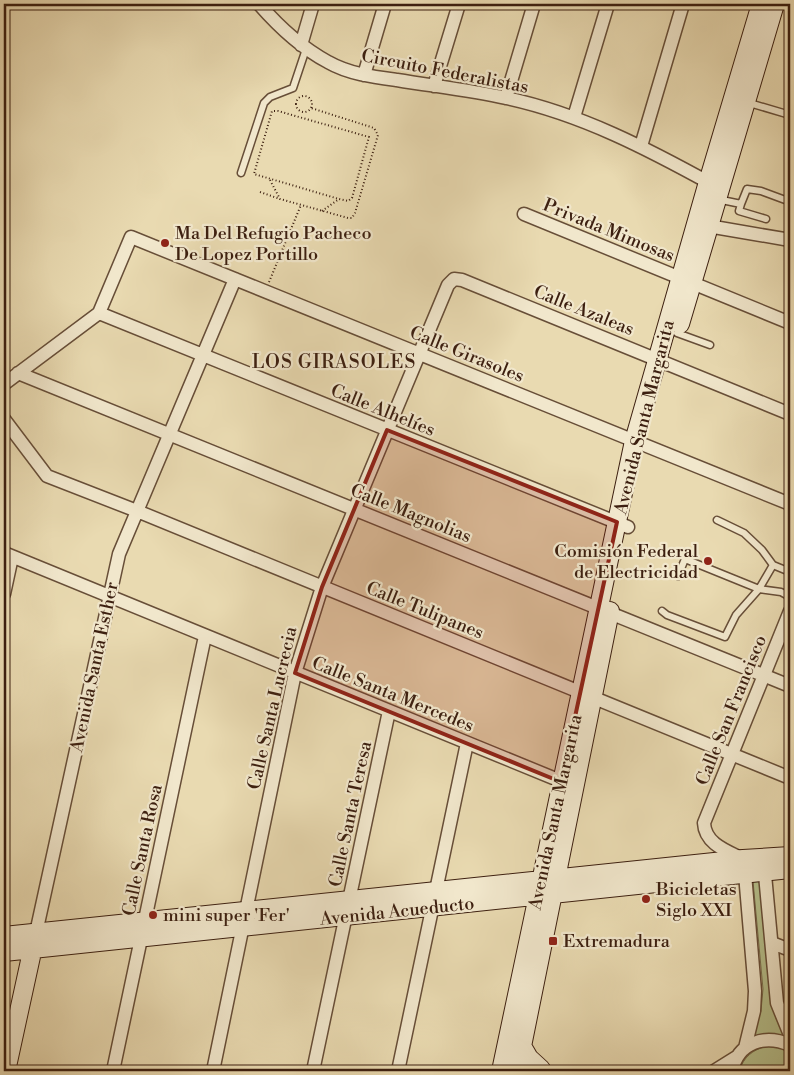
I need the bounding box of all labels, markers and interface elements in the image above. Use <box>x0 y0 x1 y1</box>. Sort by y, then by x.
street label: Circuito Federalistas <box>359 44 531 99</box>
street label: Privada Mimosas <box>540 194 678 267</box>
place label: Ma Del Refugio Pacheco De Lopez Portillo <box>175 222 372 266</box>
marker: Ma Del Refugio Pacheco De Lopez Portillo <box>159 237 171 249</box>
street label: Calle Azaleas <box>530 280 638 341</box>
street label: Avenida Santa Margarita <box>609 317 680 518</box>
street label: Calle Girasoles <box>406 321 527 388</box>
district label: LOS GIRASOLES <box>252 350 416 374</box>
street label: Calle Alhelíes <box>327 379 439 442</box>
street label: Calle Magnolias <box>347 479 475 548</box>
place label: Comisión Federal de Electricidad <box>554 540 699 584</box>
marker: Comisión Federal de Electricidad <box>702 555 714 567</box>
street label: Calle Tulipanes <box>363 576 487 645</box>
street label: Avenida Santa Esther <box>65 580 124 755</box>
street label: Calle Santa Lucrecia <box>243 623 303 792</box>
street label: Calle San Francisco <box>691 632 772 789</box>
street label: Calle Santa Mercedes <box>309 651 477 737</box>
street label: Avenida Santa Margarita <box>523 711 588 913</box>
street label: Calle Santa Teresa <box>324 738 377 889</box>
street label: Calle Santa Rosa <box>117 781 168 918</box>
place label: Bicicletas Siglo XXI <box>655 878 737 922</box>
street label: Avenida Acueducto <box>318 892 475 931</box>
marker: Bicicletas Siglo XXI <box>640 893 652 905</box>
place label: mini super 'Fer' <box>163 904 290 927</box>
marker: mini super 'Fer' <box>147 909 159 921</box>
place label: Extremadura <box>563 930 671 953</box>
marker: Extremadura <box>547 935 559 947</box>

